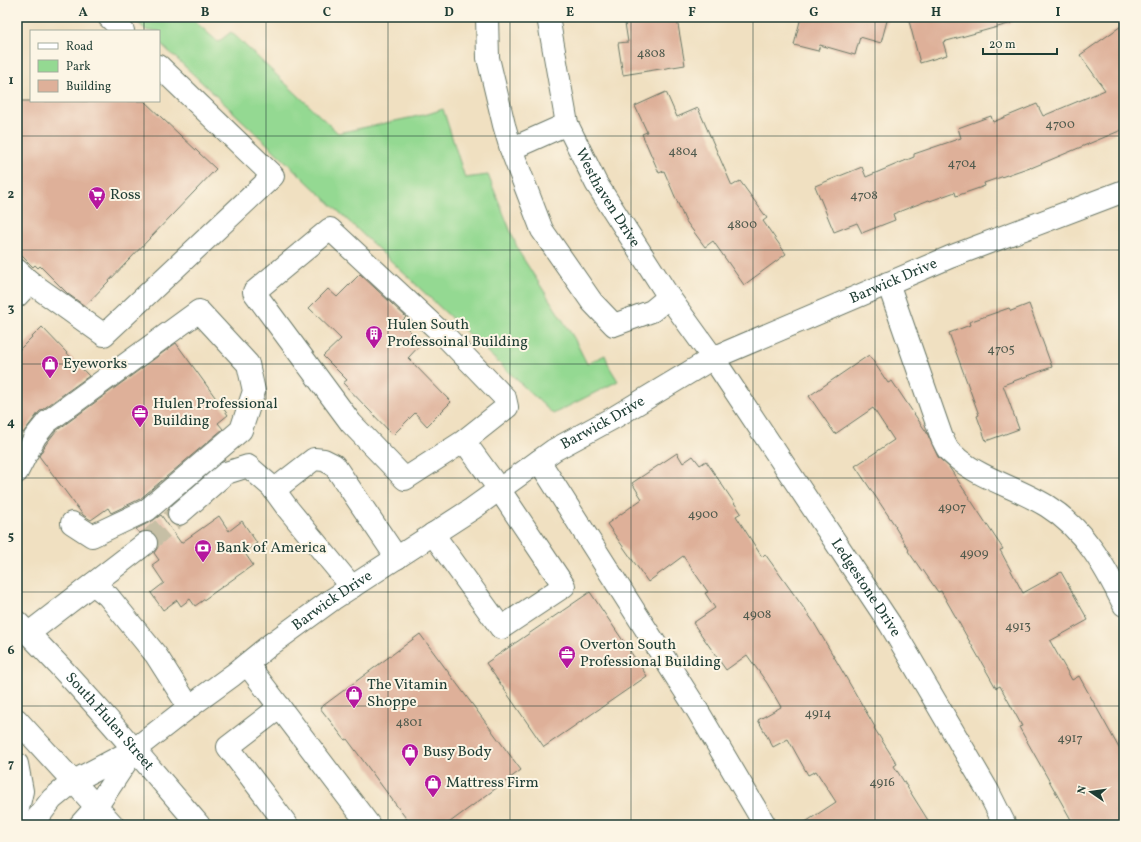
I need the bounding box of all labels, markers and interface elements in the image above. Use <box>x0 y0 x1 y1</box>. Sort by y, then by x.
text: A <box>78 4 88 22</box>
text: B <box>201 4 210 22</box>
text: C <box>323 4 331 22</box>
text: D <box>444 4 454 22</box>
text: E <box>566 4 574 22</box>
text: F <box>688 4 696 22</box>
text: G <box>809 4 819 22</box>
text: H <box>931 4 941 22</box>
text: I <box>1056 4 1061 22</box>
legend <box>30 30 160 102</box>
scale bar <box>983 30 1057 56</box>
text: 20 m <box>989 37 1016 53</box>
text: Road <box>66 39 93 55</box>
house number: 4808 <box>637 45 665 63</box>
text: Park <box>66 59 91 75</box>
text: 1 <box>8 72 14 90</box>
text: Building <box>66 79 111 95</box>
house number: 4700 <box>1045 116 1075 134</box>
house number: 4804 <box>668 143 698 161</box>
street label: Westhaven Drive <box>570 145 645 252</box>
house number: 4704 <box>948 155 977 173</box>
supermarket icon: Ross <box>87 185 107 210</box>
place label: Ross <box>110 185 141 206</box>
text: 2 <box>8 186 15 204</box>
house number: 4708 <box>850 187 878 205</box>
house number: 4800 <box>727 216 757 234</box>
street label: Barwick Drive <box>846 253 941 309</box>
text: 3 <box>8 300 15 318</box>
place label: Hulen South Professoinal Building <box>387 315 528 353</box>
building icon: Hulen South Professoinal Building <box>364 324 384 349</box>
house number: 4705 <box>987 341 1015 359</box>
shop icon: Eyeworks <box>40 354 60 379</box>
place label: Eyeworks <box>63 354 127 375</box>
street label: Barwick Drive <box>557 391 649 455</box>
place label: Hulen Professional Building <box>153 394 278 432</box>
office icon: Hulen Professional Building <box>130 403 150 428</box>
text: 4 <box>7 414 15 432</box>
house number: 4907 <box>938 499 966 517</box>
house number: 4900 <box>688 506 718 524</box>
text: 5 <box>8 528 14 546</box>
street label: Ledgestone Drive <box>826 534 906 641</box>
bank icon: Bank of America <box>193 538 213 563</box>
place label: Bank of America <box>216 538 326 559</box>
house number: 4909 <box>959 545 989 563</box>
street label: Barwick Drive <box>288 566 377 636</box>
house number: 4908 <box>743 606 771 624</box>
house number: 4913 <box>1005 618 1031 636</box>
place label: Overton South Professional Building <box>580 635 721 673</box>
text: 6 <box>7 642 15 660</box>
office icon: Overton South Professional Building <box>557 644 577 669</box>
street label: South Hulen Street <box>60 668 159 775</box>
place label: The Vitamin Shoppe <box>367 675 448 713</box>
shop icon: The Vitamin Shoppe <box>344 684 364 709</box>
house number: 4914 <box>805 705 832 723</box>
house number: 4801 <box>396 714 422 732</box>
house number: 4917 <box>1057 730 1083 748</box>
shop icon: Busy Body <box>400 742 420 767</box>
place label: Busy Body <box>423 742 492 763</box>
text: 7 <box>8 756 14 774</box>
north arrow <box>1071 772 1111 812</box>
shop icon: Mattress Firm <box>423 773 443 798</box>
place label: Mattress Firm <box>446 773 539 794</box>
house number: 4916 <box>869 774 895 792</box>
text: N <box>1075 785 1091 796</box>

